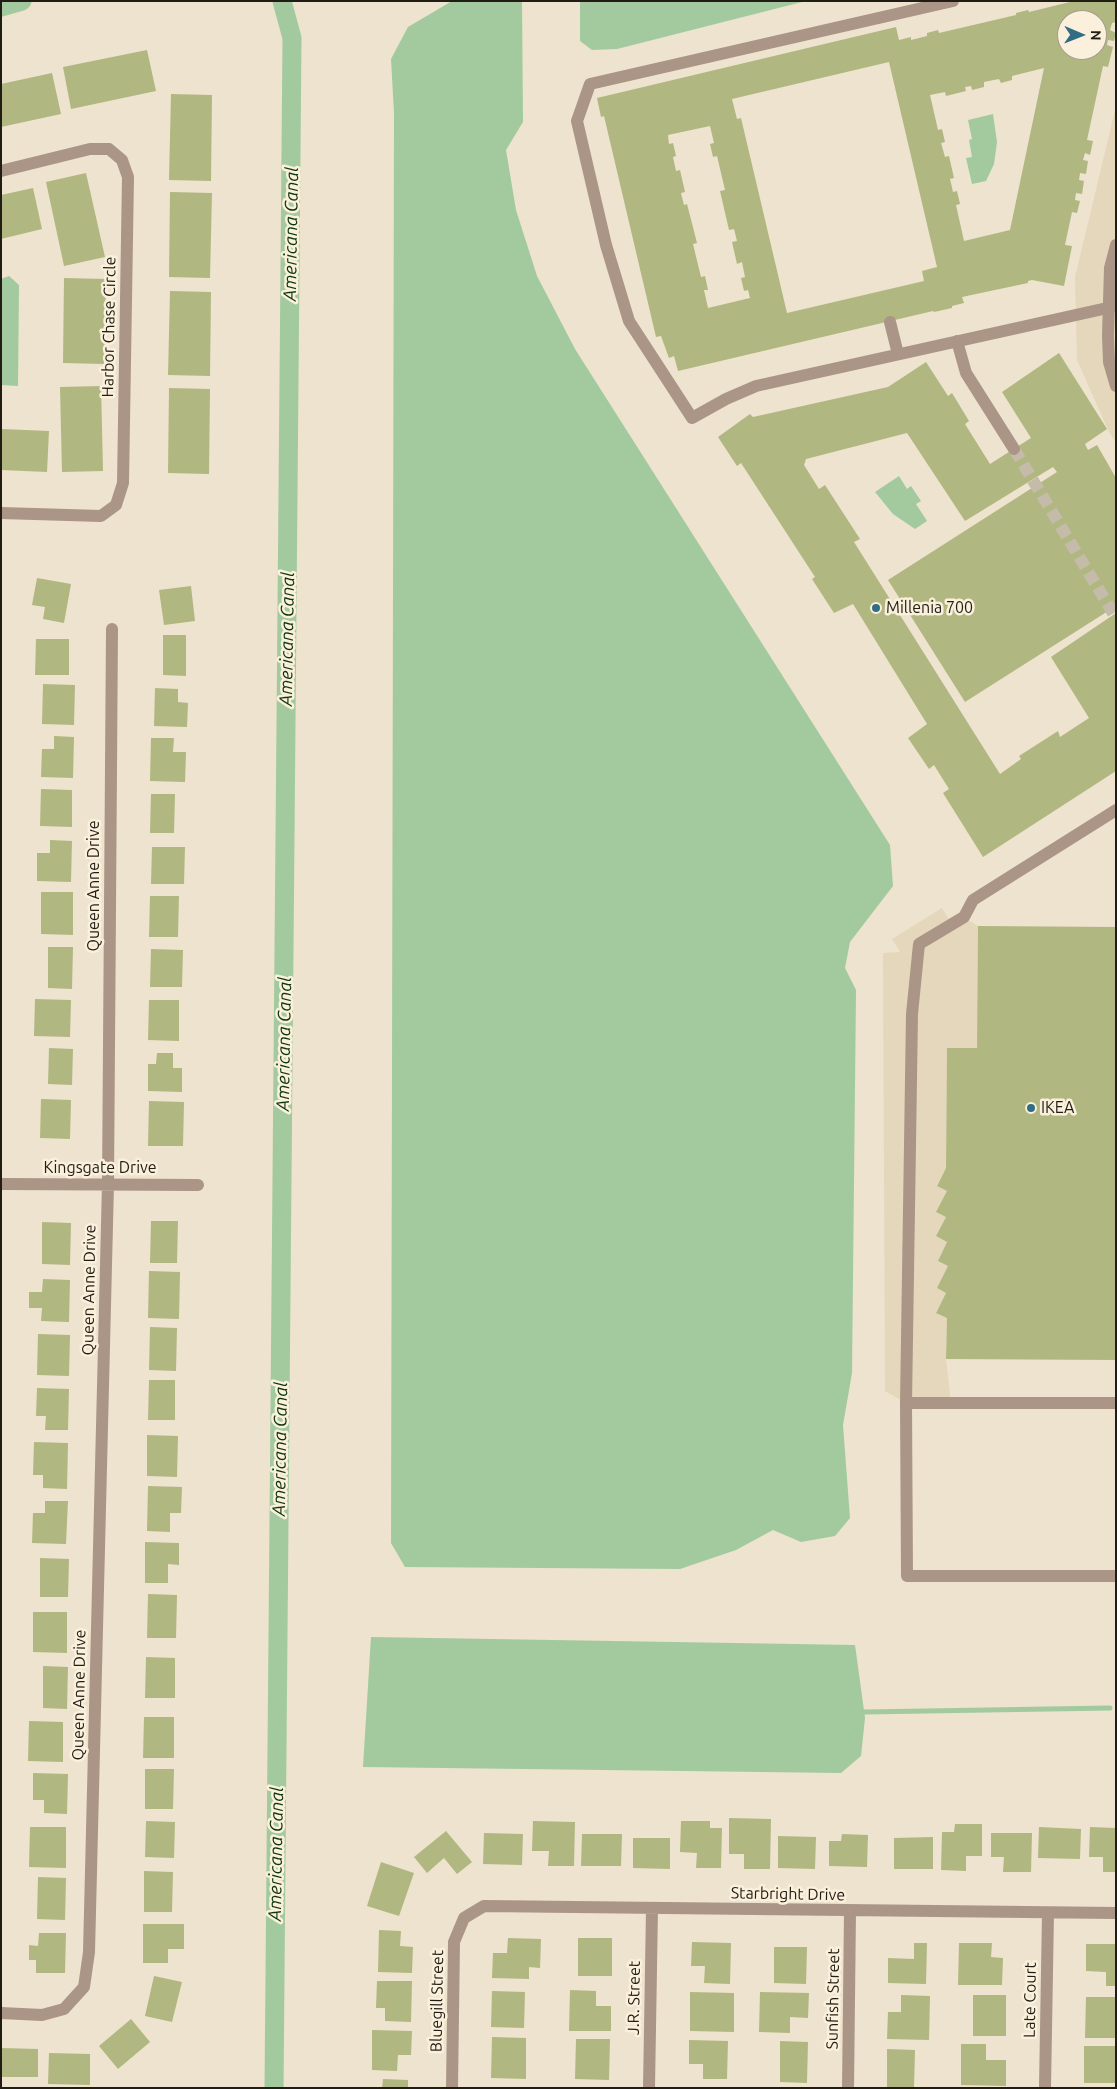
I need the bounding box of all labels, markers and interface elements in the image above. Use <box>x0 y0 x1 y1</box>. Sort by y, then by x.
north arrow <box>1057 10 1107 60</box>
text: N <box>1088 30 1104 41</box>
water label: Americana Canal <box>279 167 303 301</box>
street label: Harbor Chase Circle <box>98 256 120 398</box>
water label: Americana Canal <box>275 572 299 706</box>
place label: Millenia 700 <box>886 598 973 618</box>
marker: Millenia 700 <box>870 602 882 614</box>
street label: Queen Anne Drive <box>84 820 104 952</box>
water label: Americana Canal <box>272 977 296 1111</box>
place label: IKEA <box>1041 1098 1074 1118</box>
marker: IKEA <box>1025 1102 1037 1114</box>
street label: Kingsgate Drive <box>43 1158 157 1178</box>
street label: Queen Anne Drive <box>78 1224 100 1356</box>
water label: Americana Canal <box>268 1382 292 1516</box>
street label: Queen Anne Drive <box>68 1629 90 1761</box>
water label: Americana Canal <box>264 1787 288 1921</box>
street label: Starbright Drive <box>731 1883 845 1905</box>
street label: Sunfish Street <box>823 1948 843 2050</box>
street label: Bluegill Street <box>427 1950 447 2052</box>
street label: J.R. Street <box>624 1961 644 2035</box>
street label: Late Court <box>1020 1962 1040 2038</box>

